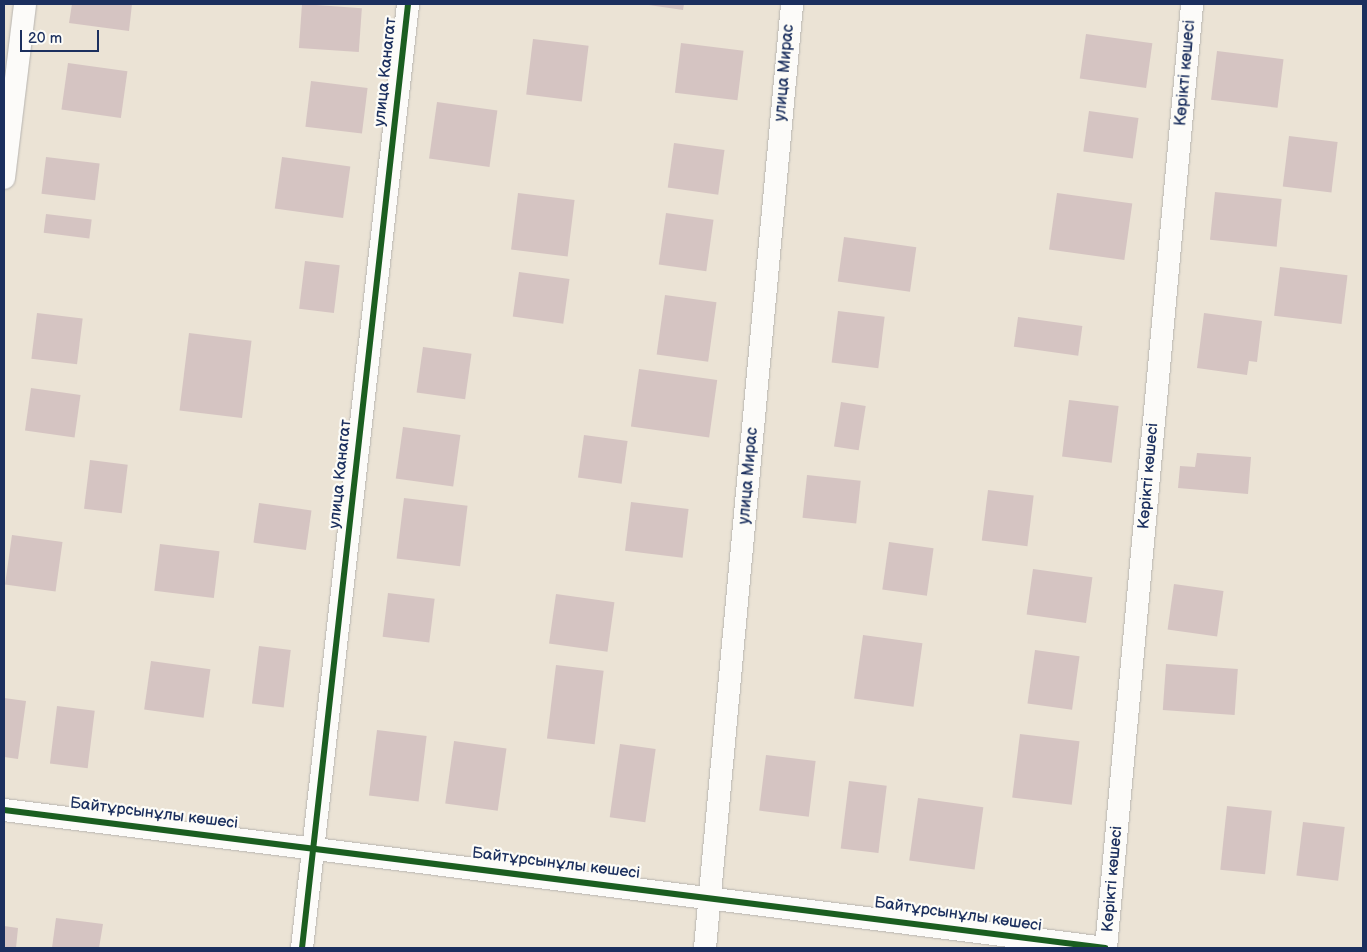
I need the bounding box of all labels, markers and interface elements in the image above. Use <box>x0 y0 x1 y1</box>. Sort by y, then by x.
street label: улица Канагат <box>371 16 401 128</box>
street label: Көрікті көшесі <box>1172 19 1200 127</box>
scale bar <box>22 20 101 52</box>
street label: улица Мирас <box>771 24 799 122</box>
text: 20 m <box>28 29 62 48</box>
street label: улица Канагат <box>326 418 356 530</box>
street label: Көрікті көшесі <box>1135 422 1163 530</box>
street label: улица Мирас <box>735 427 763 525</box>
street label: Байтұрсынұлы көшесі <box>69 794 239 834</box>
street label: Көрікті көшесі <box>1099 825 1127 933</box>
street label: Байтұрсынұлы көшесі <box>471 844 641 884</box>
street label: Байтұрсынұлы көшесі <box>873 894 1043 936</box>

